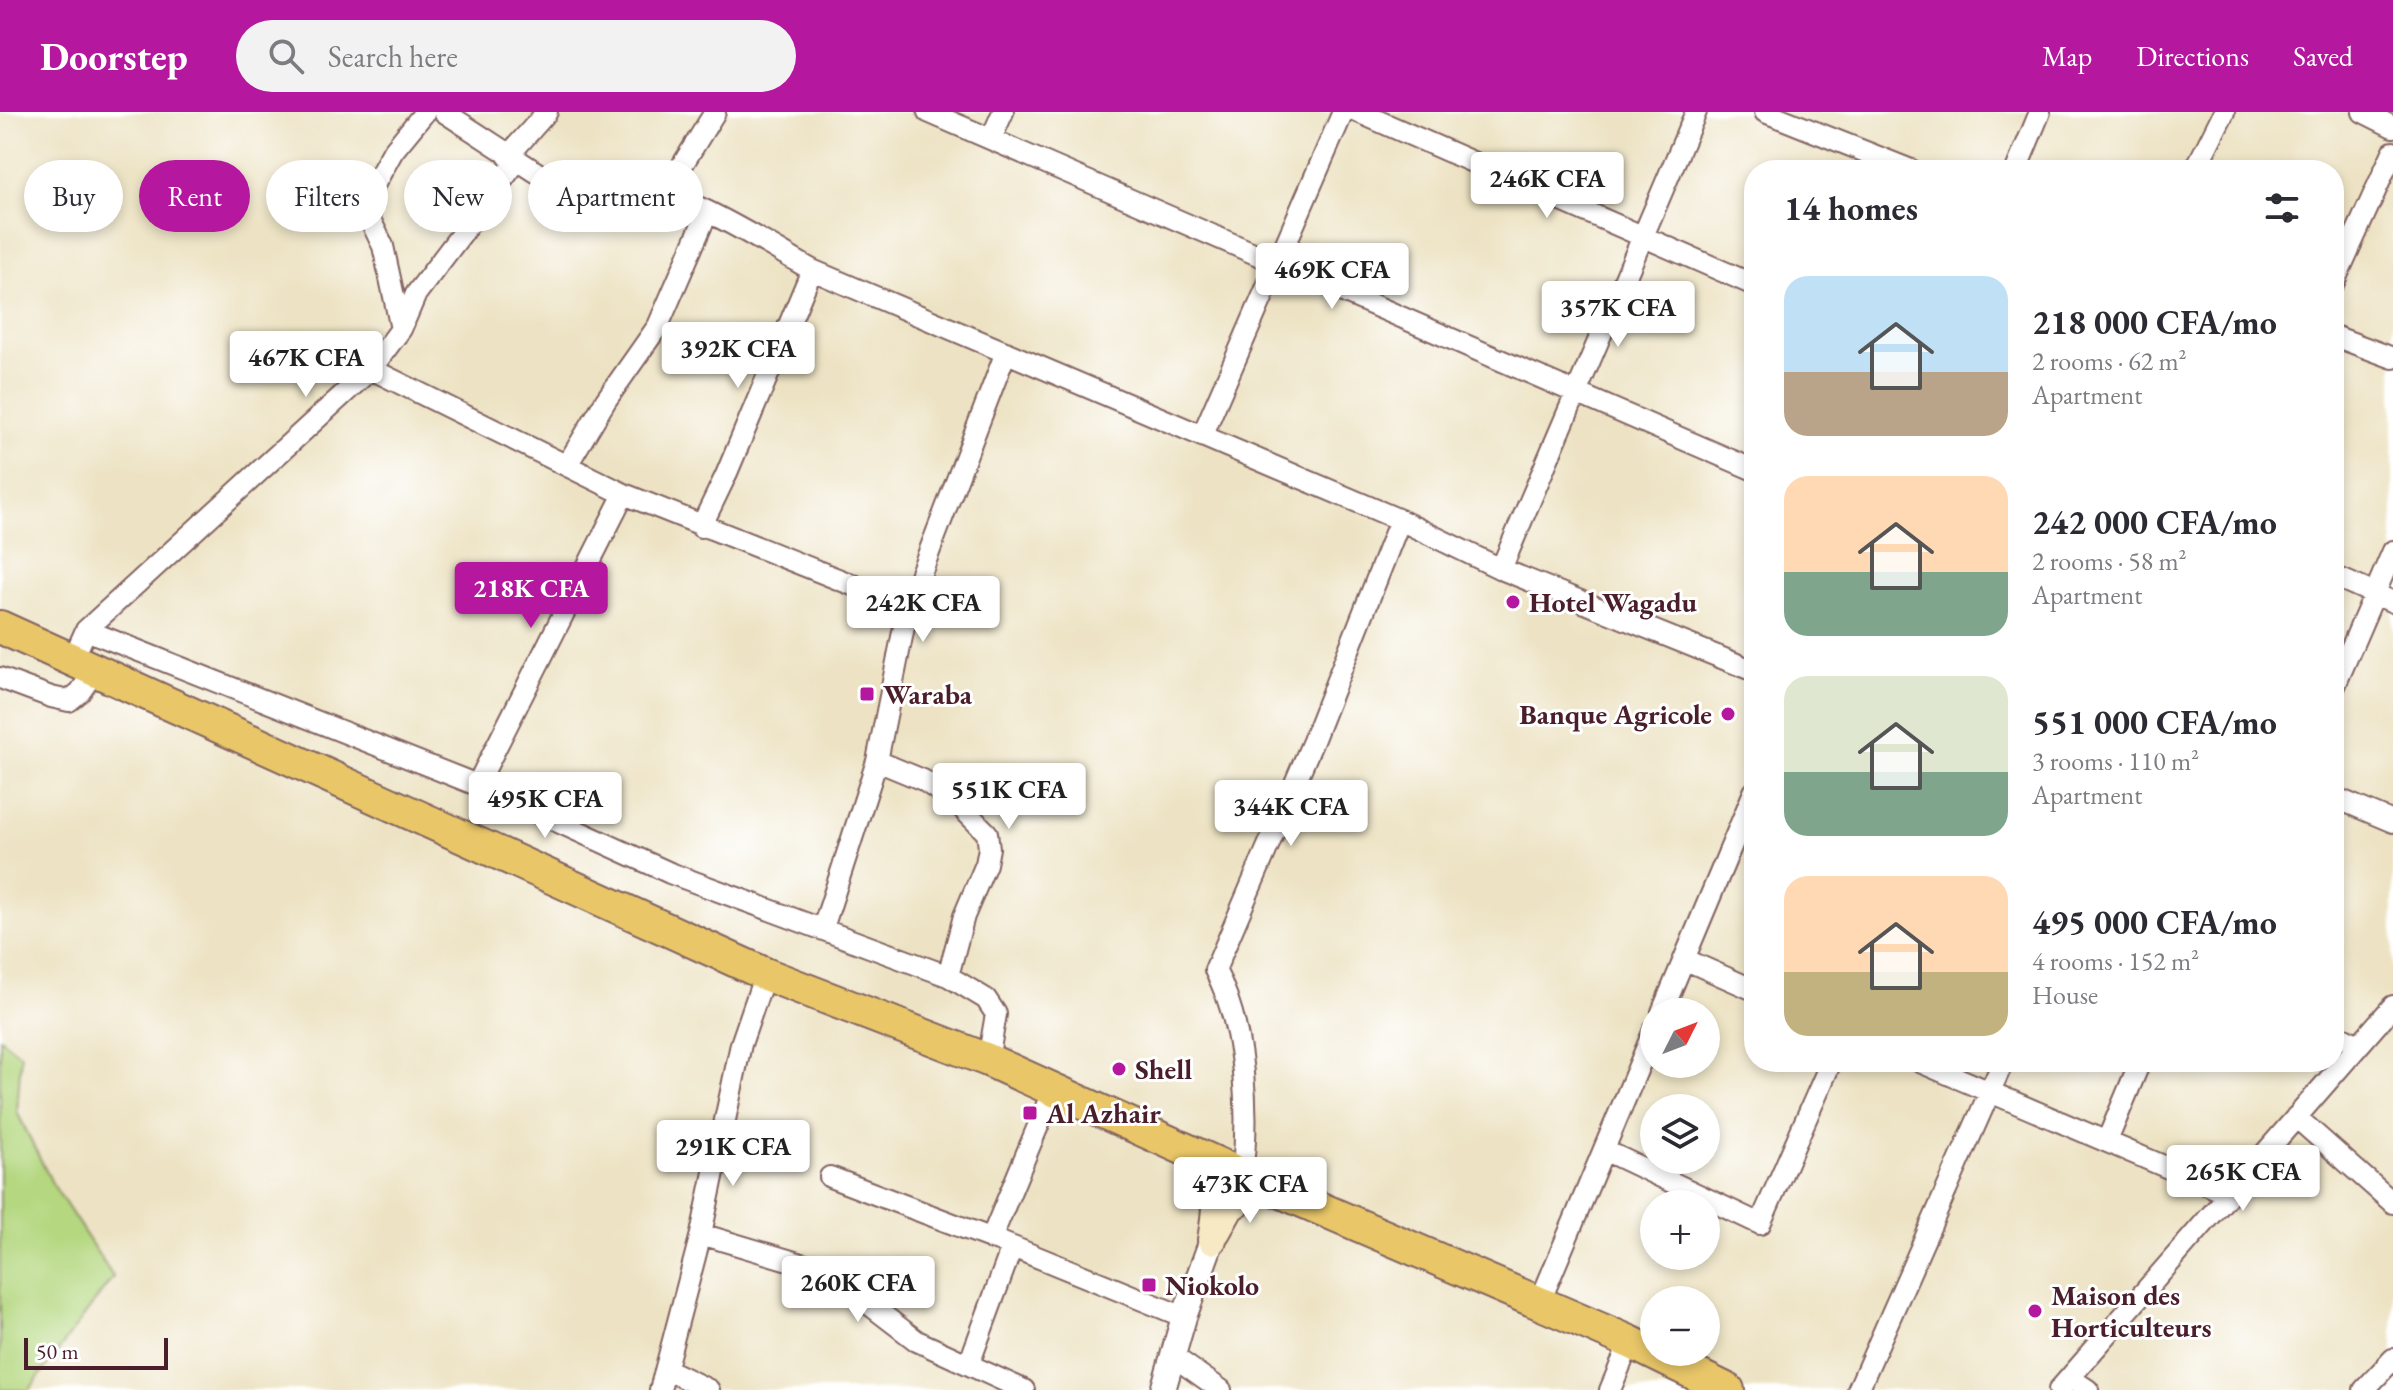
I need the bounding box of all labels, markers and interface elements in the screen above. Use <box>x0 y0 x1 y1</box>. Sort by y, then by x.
search box <box>236 20 796 92</box>
text: Doorstep <box>40 32 188 81</box>
icon: search <box>264 34 308 78</box>
text: Search here <box>328 37 458 76</box>
text: Map <box>2042 38 2092 74</box>
text: Directions <box>2136 38 2249 74</box>
text: Saved <box>2293 38 2353 74</box>
pin: 246K CFA <box>1464 152 1630 220</box>
chip: Buy <box>24 160 123 232</box>
chip: Rent <box>139 160 250 232</box>
chip: Filters <box>266 160 388 232</box>
chip: New <box>404 160 512 232</box>
chip: Apartment <box>528 160 703 232</box>
text: 246K CFA <box>1489 161 1605 195</box>
text: 14 homes <box>1784 186 1918 230</box>
icon: filters <box>2260 186 2304 230</box>
pin: 469K CFA <box>1249 243 1415 311</box>
text: 469K CFA <box>1274 252 1390 286</box>
pin: 357K CFA <box>1535 281 1701 349</box>
text: 357K CFA <box>1560 290 1676 324</box>
text: 218 000 CFA/mo <box>2032 300 2277 344</box>
icon: home <box>1848 308 1944 404</box>
pin: 392K CFA <box>655 322 821 390</box>
pin: 467K CFA <box>223 331 389 399</box>
text: 392K CFA <box>680 331 796 365</box>
text: 467K CFA <box>248 340 364 374</box>
text: 2 rooms · 62 m² <box>2032 344 2187 378</box>
text: Apartment <box>2032 378 2142 412</box>
text: 242 000 CFA/mo <box>2032 500 2277 544</box>
icon: home <box>1848 508 1944 604</box>
text: 2 rooms · 58 m² <box>2032 544 2187 578</box>
pin: 218K CFA <box>448 562 614 630</box>
text: 218K CFA <box>473 571 589 605</box>
pin: 242K CFA <box>840 576 1006 644</box>
text: Apartment <box>2032 578 2142 612</box>
place label: Hotel Wagadu <box>1529 584 1697 620</box>
text: 242K CFA <box>865 585 981 619</box>
marker: Hotel Wagadu <box>1504 593 1522 611</box>
place label: Waraba <box>883 676 973 712</box>
marker: Waraba <box>858 685 876 703</box>
place label: Banque Agricole <box>1519 696 1712 732</box>
text: 551 000 CFA/mo <box>2032 700 2277 744</box>
marker: Banque Agricole <box>1719 705 1737 723</box>
icon: home <box>1848 708 1944 804</box>
text: 3 rooms · 110 m² <box>2032 744 2199 778</box>
pin: 551K CFA <box>926 763 1092 831</box>
pin: 495K CFA <box>462 772 628 840</box>
text: 551K CFA <box>951 772 1067 806</box>
text: Apartment <box>2032 778 2142 812</box>
pin: 344K CFA <box>1208 780 1374 848</box>
text: 495K CFA <box>487 781 603 815</box>
text: 344K CFA <box>1233 789 1349 823</box>
text: 495 000 CFA/mo <box>2032 900 2277 944</box>
icon: home <box>1848 908 1944 1004</box>
text: 4 rooms · 152 m² <box>2032 944 2199 978</box>
text: House <box>2032 978 2098 1012</box>
north arrow <box>1640 998 1720 1078</box>
map controls <box>1640 998 1720 1366</box>
place label: Shell <box>1135 1051 1192 1087</box>
marker: Shell <box>1110 1060 1128 1078</box>
button: layers <box>1640 1094 1720 1174</box>
place label: Al Azhair <box>1045 1095 1161 1131</box>
marker: Al Azhair <box>1021 1104 1039 1122</box>
pin: 291K CFA <box>650 1120 816 1188</box>
text: 291K CFA <box>675 1129 791 1163</box>
pin: 265K CFA <box>2160 1145 2326 1213</box>
text: 265K CFA <box>2185 1154 2301 1188</box>
pin: 473K CFA <box>1167 1157 1333 1225</box>
text: 473K CFA <box>1192 1166 1308 1200</box>
button: + <box>1640 1190 1720 1270</box>
pin: 260K CFA <box>775 1256 941 1324</box>
text: 260K CFA <box>800 1265 916 1299</box>
place label: Niokolo <box>1165 1267 1259 1303</box>
marker: Niokolo <box>1140 1276 1158 1294</box>
place label: Maison des Horticulteurs <box>2051 1277 2212 1345</box>
button: − <box>1640 1286 1720 1366</box>
marker: Maison des Horticulteurs <box>2026 1302 2044 1320</box>
scale bar <box>24 1334 168 1370</box>
text: 50 m <box>36 1337 79 1366</box>

